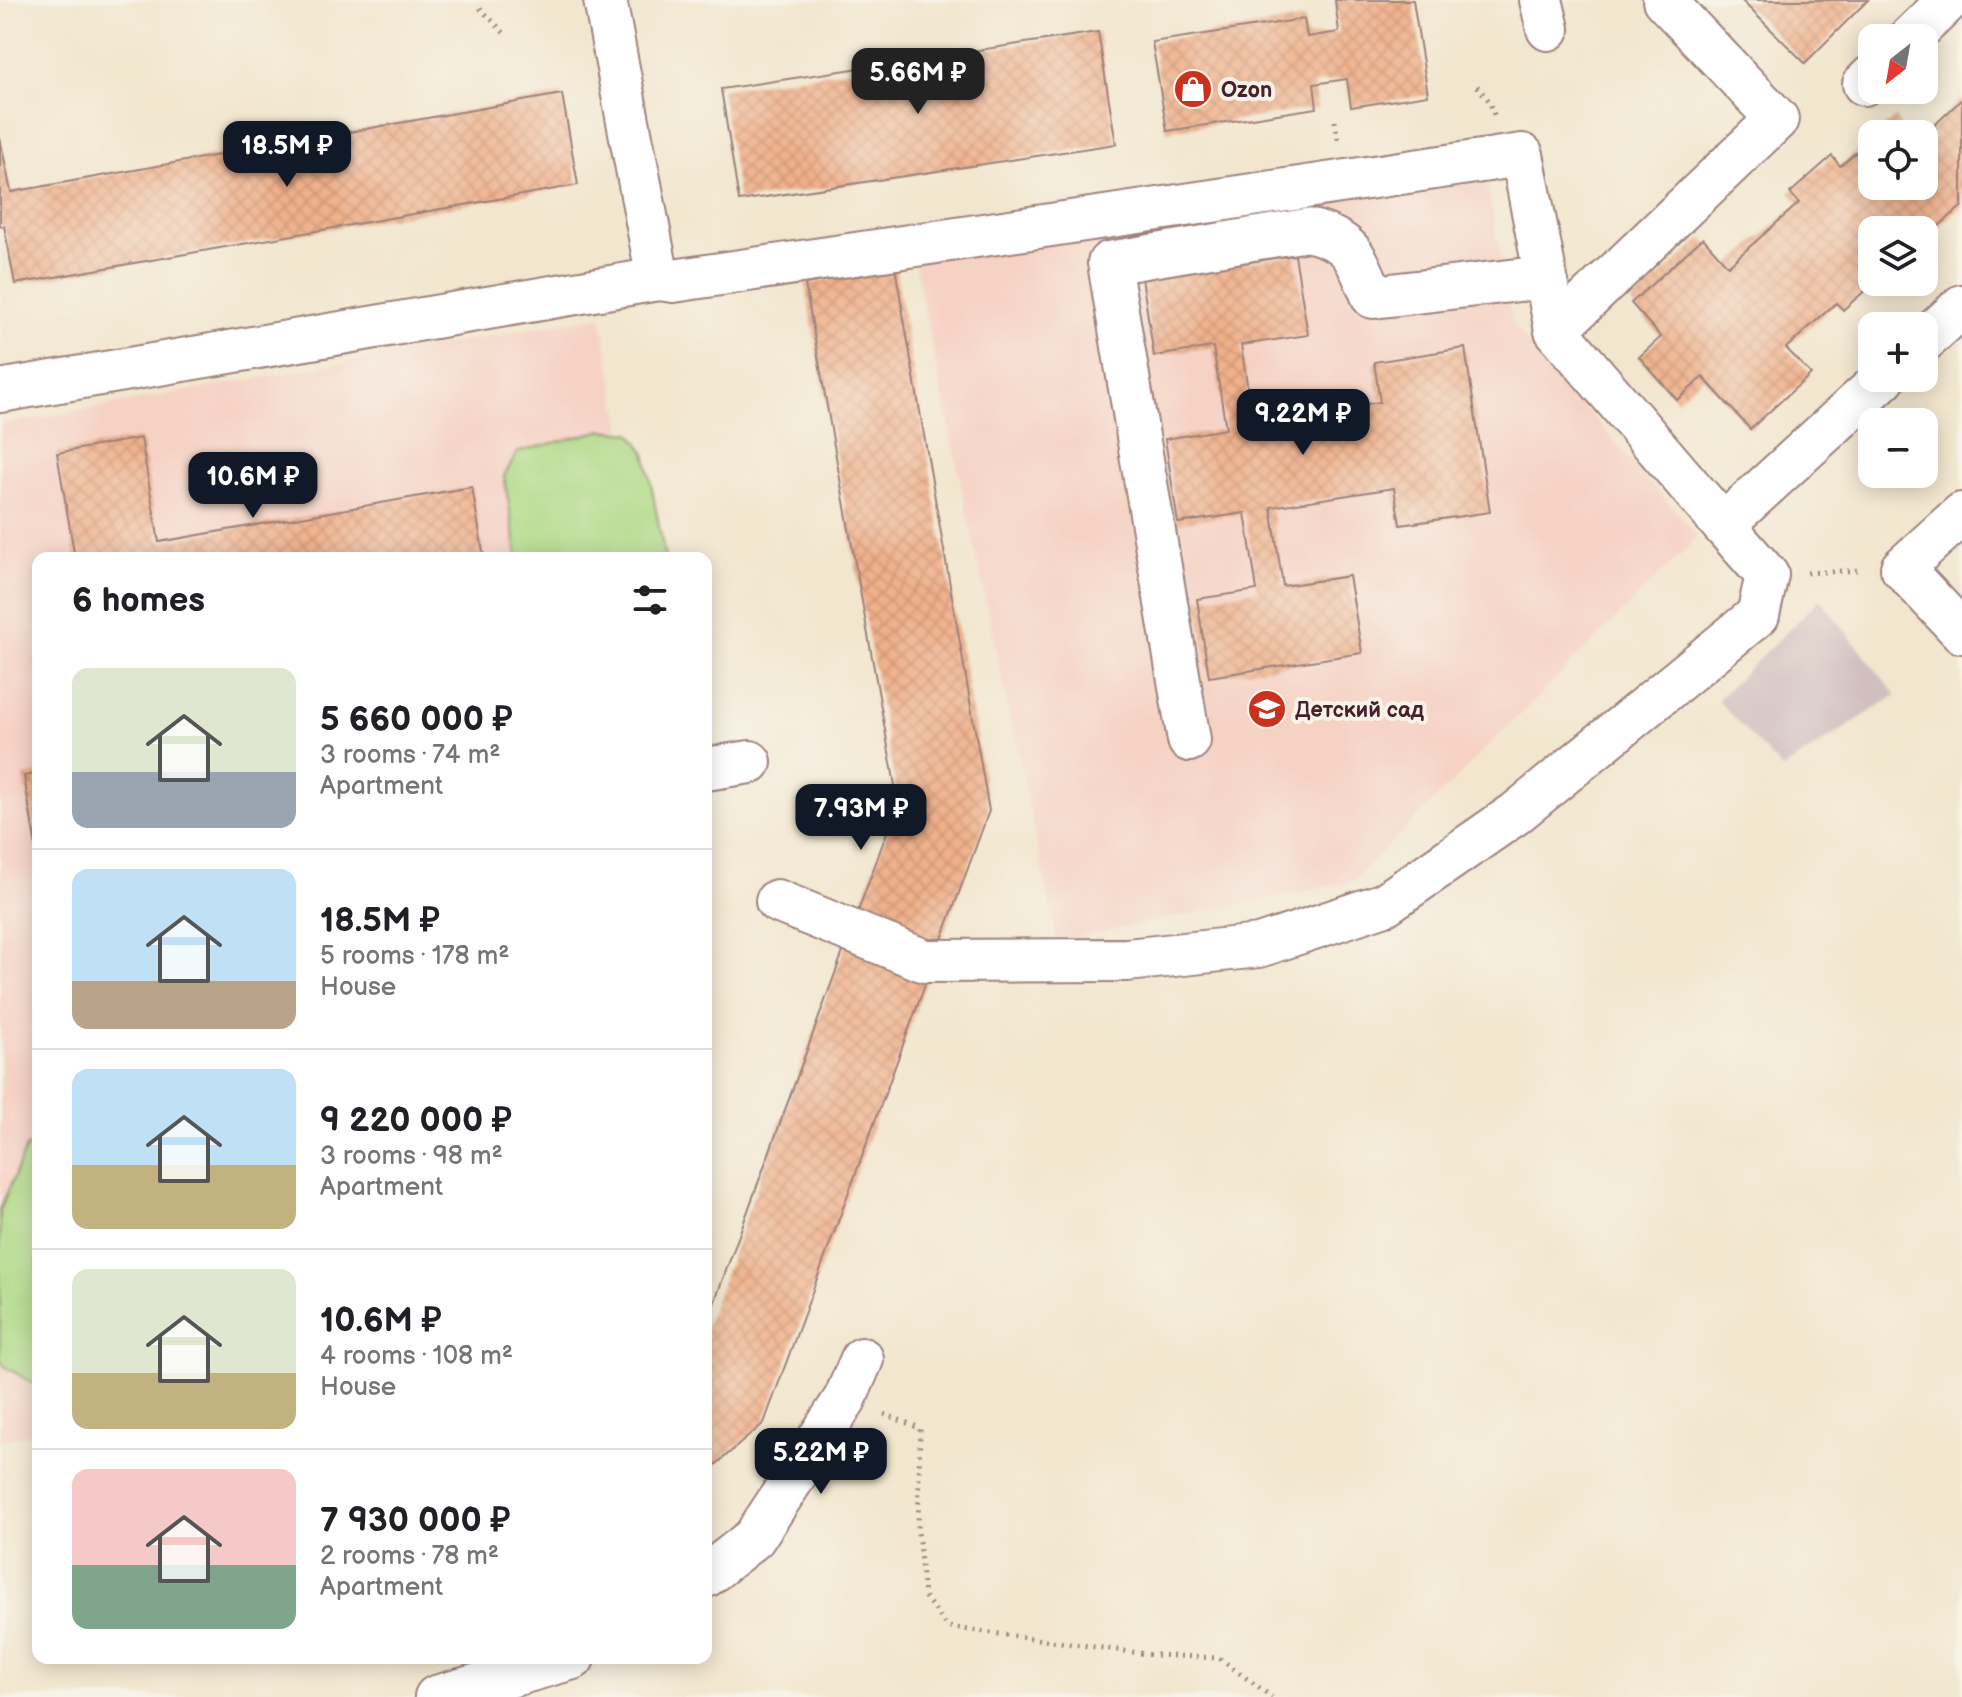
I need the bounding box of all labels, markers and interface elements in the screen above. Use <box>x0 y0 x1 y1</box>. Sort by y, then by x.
north arrow <box>1858 24 1938 104</box>
map controls <box>1858 24 1938 488</box>
pin: 5.66M ₽ <box>844 48 992 116</box>
text: 5.66M ₽ <box>870 58 966 89</box>
shop icon: Ozon <box>1172 68 1214 110</box>
place label: Ozon <box>1221 77 1272 104</box>
button: locate <box>1858 120 1938 200</box>
pin: 18.5M ₽ <box>213 121 361 189</box>
text: 18.5M ₽ <box>241 131 333 162</box>
button: layers <box>1858 216 1938 296</box>
button: + <box>1858 312 1938 392</box>
pin: 9.22M ₽ <box>1229 389 1377 457</box>
text: 9.22M ₽ <box>1255 399 1351 430</box>
button: − <box>1858 408 1938 488</box>
pin: 10.6M ₽ <box>179 452 327 520</box>
text: 10.6M ₽ <box>206 462 300 493</box>
icon: filters <box>628 578 672 622</box>
text: 6 homes <box>72 580 205 621</box>
school or university icon: Детский сад <box>1246 688 1288 730</box>
place label: Детский сад <box>1295 697 1425 724</box>
text: 5 660 000 ₽ <box>320 699 513 740</box>
icon: home <box>136 700 232 796</box>
text: 3 rooms · 74 m² <box>320 740 500 771</box>
text: Apartment <box>320 771 443 802</box>
pin: 7.93M ₽ <box>787 784 935 852</box>
text: 7.93M ₽ <box>813 794 909 825</box>
text: 18.5M ₽ <box>320 900 440 941</box>
icon: home <box>136 901 232 997</box>
text: 5 rooms · 178 m² <box>320 941 509 972</box>
text: House <box>320 972 396 1003</box>
text: 9 220 000 ₽ <box>320 1100 512 1141</box>
icon: home <box>136 1101 232 1197</box>
text: 3 rooms · 98 m² <box>320 1141 503 1172</box>
text: Apartment <box>320 1172 443 1203</box>
text: 10.6M ₽ <box>320 1300 442 1341</box>
icon: home <box>136 1301 232 1397</box>
text: 4 rooms · 108 m² <box>320 1341 513 1372</box>
text: House <box>320 1372 396 1403</box>
pin: 5.22M ₽ <box>747 1428 895 1496</box>
text: 5.22M ₽ <box>773 1438 869 1469</box>
text: 7 930 000 ₽ <box>320 1500 511 1541</box>
icon: home <box>136 1501 232 1597</box>
text: 2 rooms · 78 m² <box>320 1541 499 1572</box>
text: Apartment <box>320 1572 443 1603</box>

